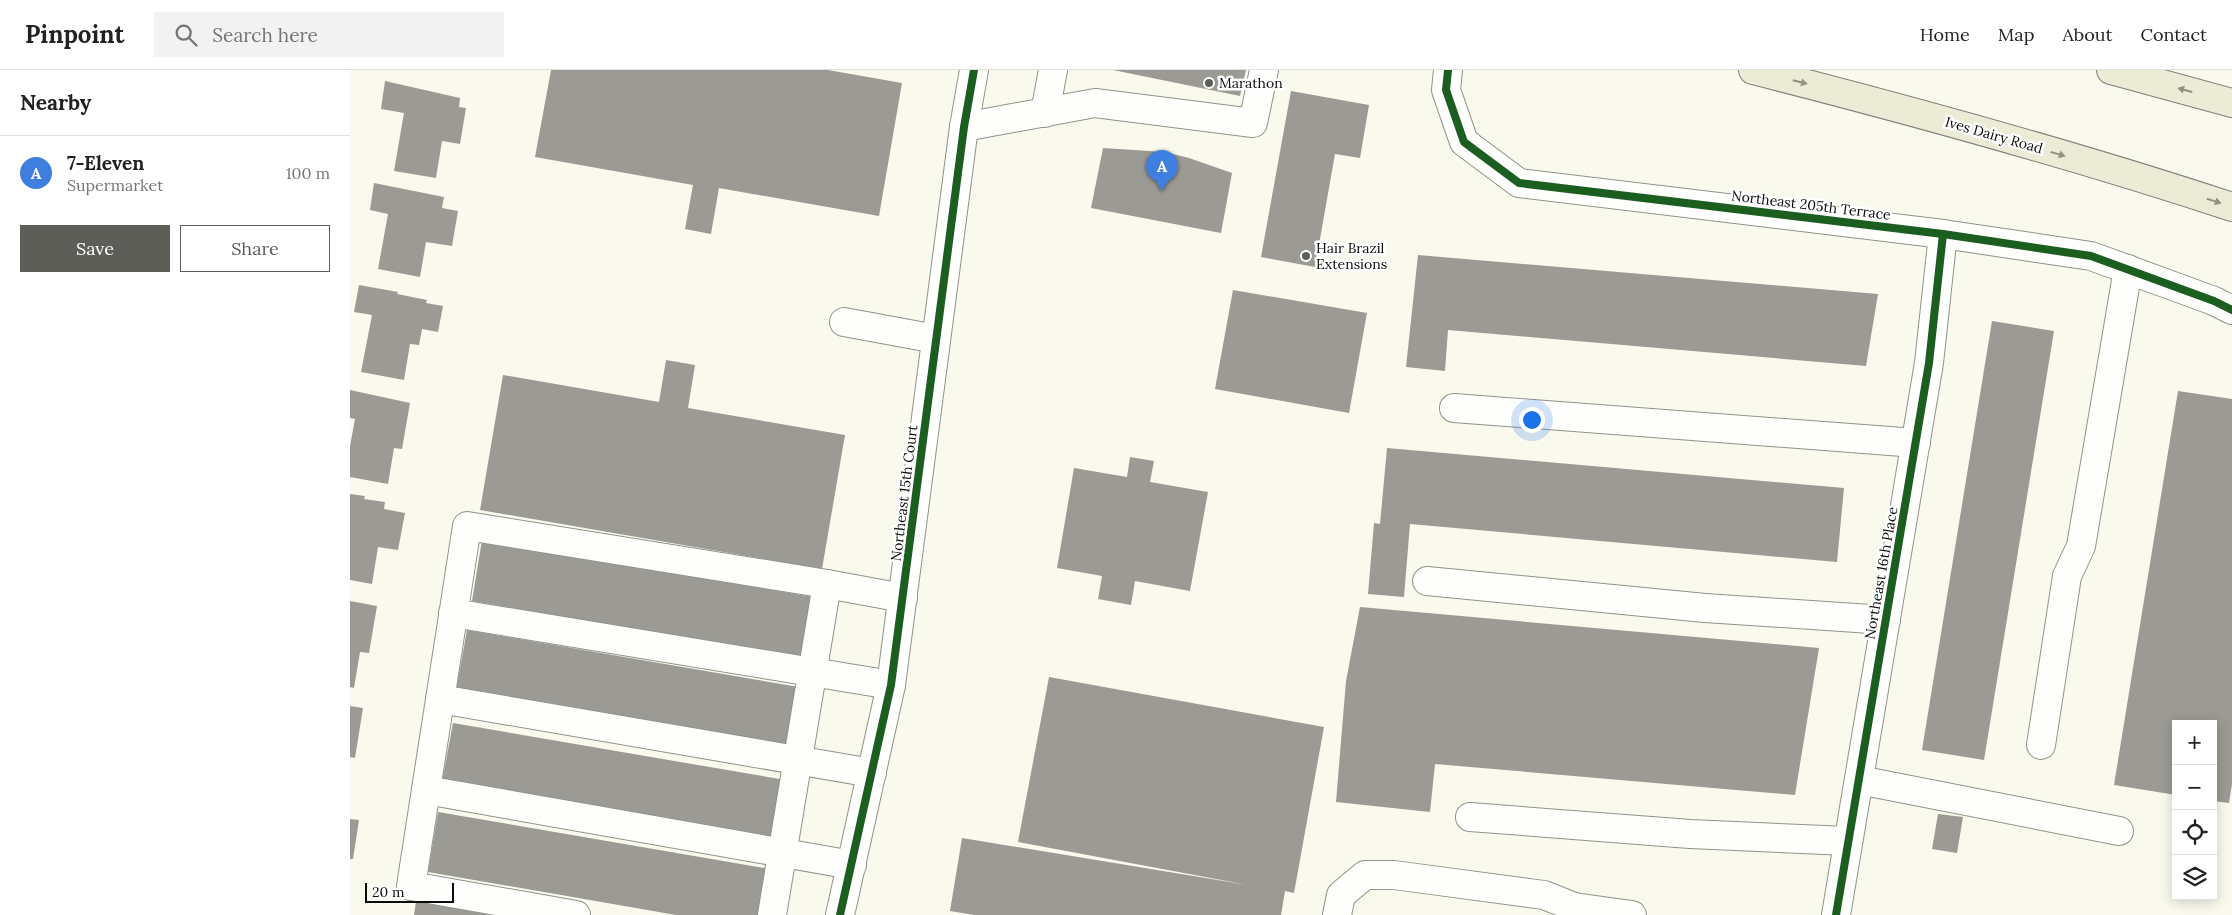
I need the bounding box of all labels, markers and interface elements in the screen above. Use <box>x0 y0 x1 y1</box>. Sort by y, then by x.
search box <box>154 12 504 57</box>
text: Pinpoint <box>25 19 124 50</box>
icon: search <box>172 21 200 49</box>
text: Search here <box>212 23 318 47</box>
text: Home <box>1920 23 1970 46</box>
text: Map <box>1998 23 2034 46</box>
text: About <box>2062 23 2112 46</box>
text: Contact <box>2140 23 2207 46</box>
place label: Marathon <box>1219 74 1283 92</box>
marker: Marathon <box>1203 77 1215 89</box>
one-way arrow <box>1793 78 1808 86</box>
one-way arrow <box>2177 86 2192 94</box>
text: Nearby <box>20 89 91 116</box>
street label: Ives Dairy Road <box>1943 112 2045 158</box>
pin: A <box>1146 150 1178 191</box>
one-way arrow <box>2051 150 2066 158</box>
text: 7-Eleven <box>67 151 144 175</box>
text: A <box>31 163 41 183</box>
text: 100 m <box>286 163 330 183</box>
text: Supermarket <box>67 175 163 195</box>
street label: Northeast 205th Terrace <box>1730 186 1892 224</box>
one-way arrow <box>2206 197 2221 205</box>
button: Save <box>20 225 170 272</box>
button: Share <box>180 225 330 272</box>
place label: Hair Brazil Extensions <box>1316 239 1387 273</box>
marker: Hair Brazil Extensions <box>1300 250 1312 262</box>
your location <box>1519 407 1545 433</box>
street label: Northeast 15th Court <box>887 423 921 562</box>
street label: Northeast 16th Place <box>1860 505 1902 641</box>
map controls <box>2172 720 2217 900</box>
button: + <box>2172 720 2217 765</box>
button: − <box>2172 765 2217 810</box>
button: locate <box>2172 810 2217 855</box>
button: layers <box>2172 855 2217 900</box>
scale bar <box>365 880 454 903</box>
text: 20 m <box>372 883 404 901</box>

